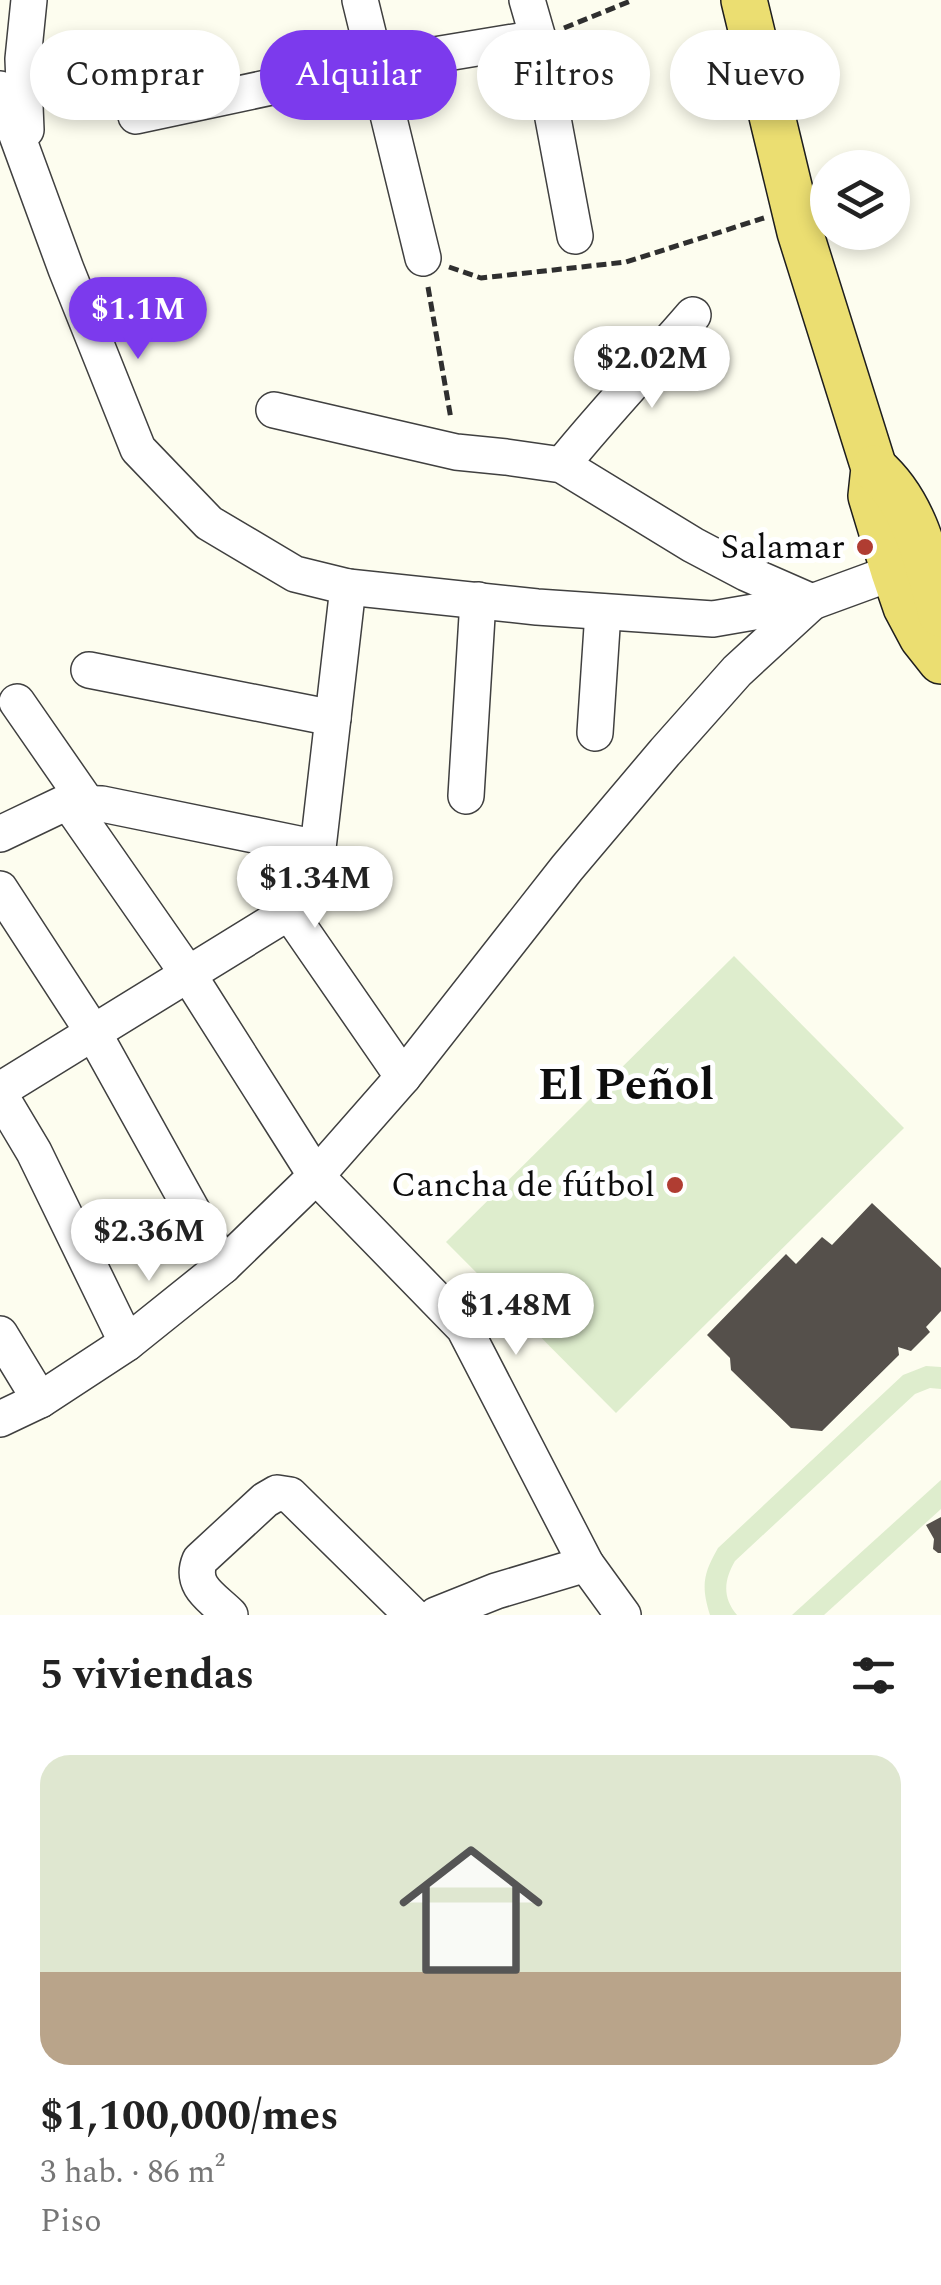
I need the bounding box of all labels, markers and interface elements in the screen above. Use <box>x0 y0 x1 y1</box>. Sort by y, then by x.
chip: Comprar <box>30 30 240 120</box>
chip: Alquilar <box>260 30 457 120</box>
chip: Filtros <box>477 30 650 120</box>
chip: Nuevo <box>670 30 840 120</box>
map controls <box>810 150 910 250</box>
button: layers <box>810 150 910 250</box>
pin: $1.1M <box>68 277 208 362</box>
text: $1.1M <box>91 285 185 334</box>
pin: $2.02M <box>571 326 733 411</box>
text: $2.02M <box>596 334 708 383</box>
place label: Salamar <box>720 521 845 574</box>
marker: Salamar <box>854 536 876 558</box>
pin: $1.34M <box>234 846 396 931</box>
text: $1.34M <box>259 854 371 903</box>
district label: El Peñol <box>538 1051 714 1120</box>
place label: Cancha de fútbol <box>391 1159 655 1212</box>
marker: Cancha de fútbol <box>664 1174 686 1196</box>
pin: $2.36M <box>68 1199 230 1284</box>
text: $2.36M <box>93 1207 205 1256</box>
pin: $1.48M <box>435 1273 597 1358</box>
text: $1.48M <box>460 1281 572 1330</box>
text: 5 viviendas <box>40 1644 254 1707</box>
icon: filters <box>846 1648 901 1703</box>
icon: home <box>381 1820 561 2000</box>
text: $1,100,000/mes <box>40 2085 339 2148</box>
text: 3 hab. · 86 m² <box>40 2148 225 2197</box>
text: Piso <box>40 2197 102 2246</box>

